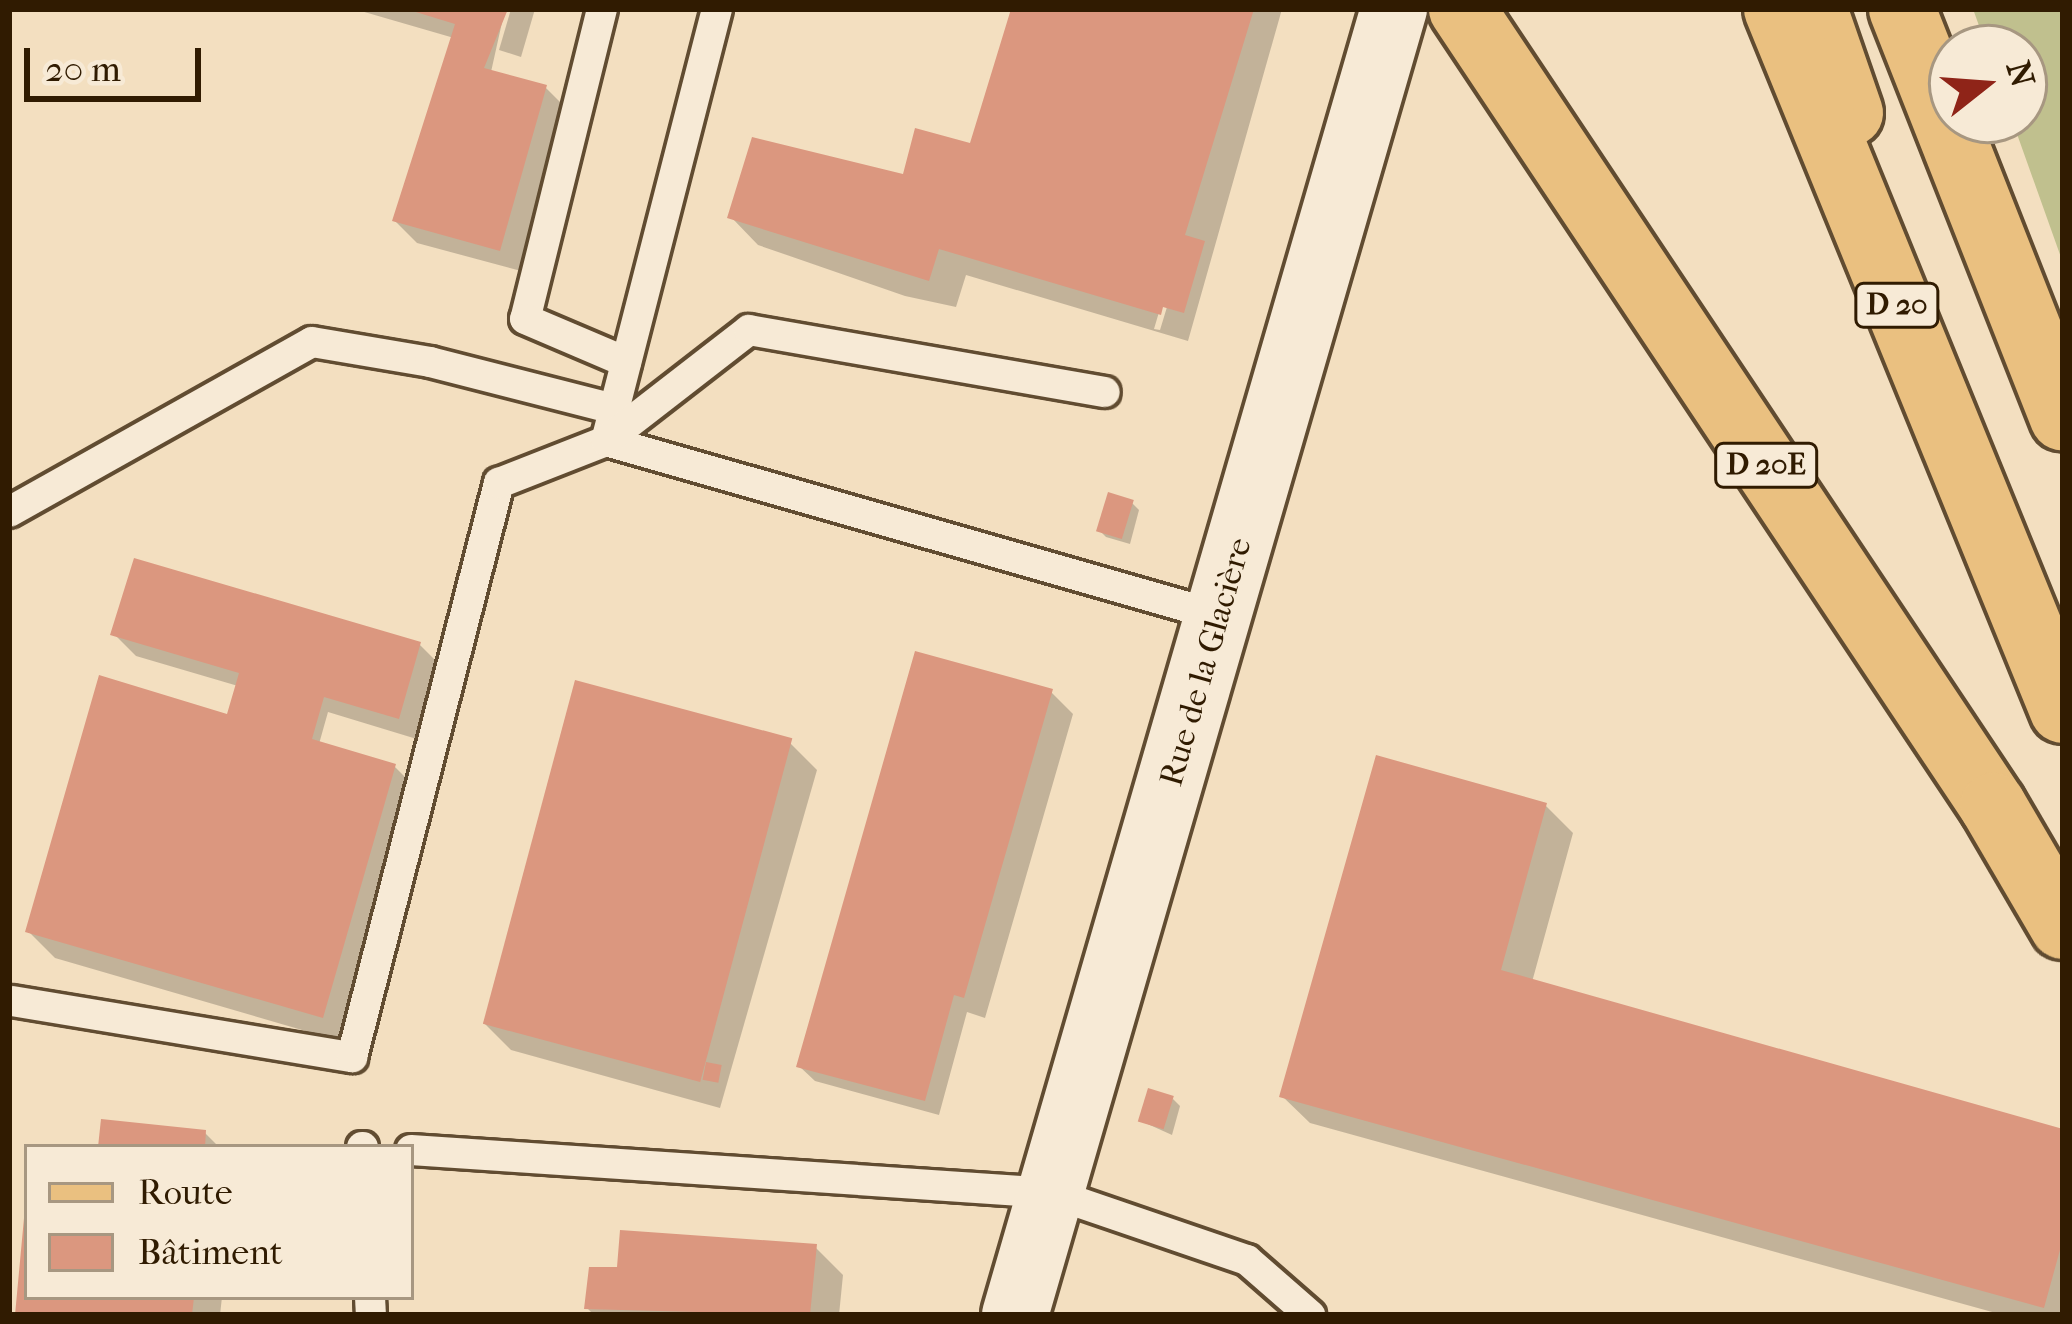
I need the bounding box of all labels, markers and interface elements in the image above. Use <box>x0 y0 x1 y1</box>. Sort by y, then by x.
scale bar <box>30 24 207 98</box>
north arrow <box>1928 24 2048 144</box>
text: 20 m <box>45 48 121 90</box>
text: N <box>1998 57 2042 92</box>
road number: D 20 <box>1852 281 1942 329</box>
road number: D 20E <box>1712 441 1820 489</box>
street label: Rue de la Glacière <box>1152 533 1260 791</box>
legend <box>24 1144 414 1300</box>
text: Route <box>138 1171 232 1213</box>
text: Bâtiment <box>138 1231 283 1273</box>

